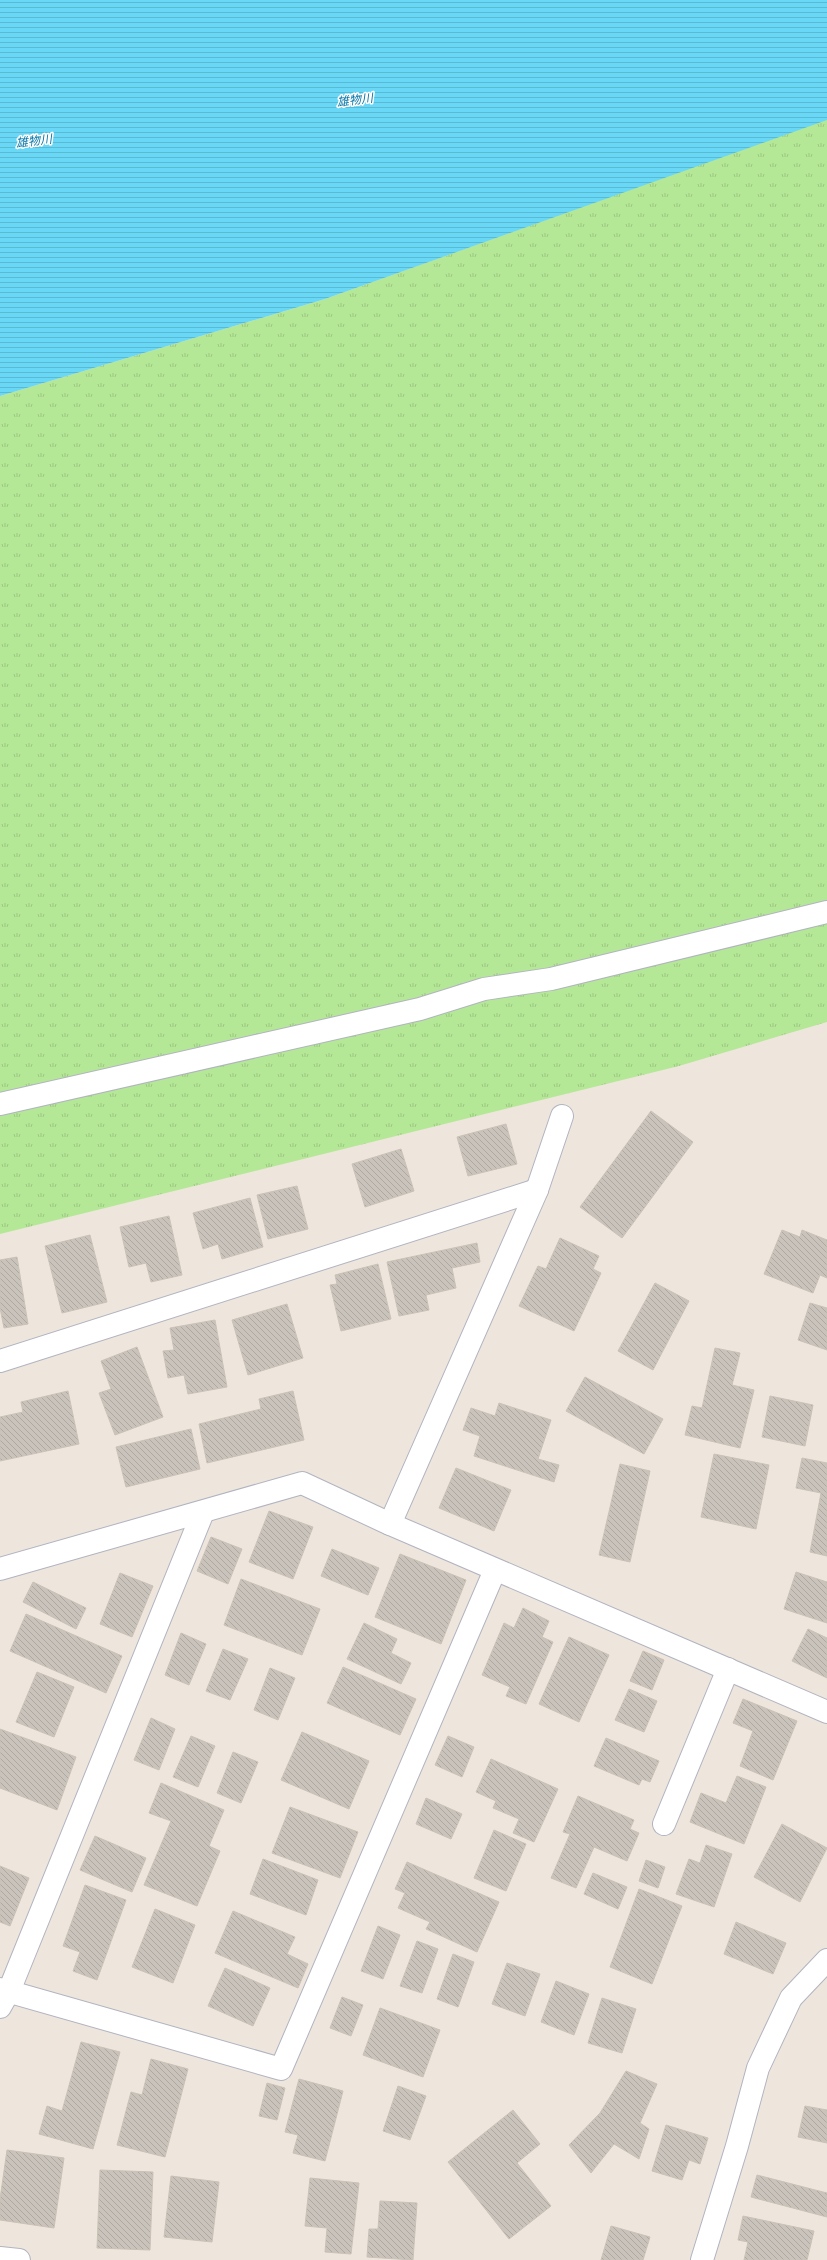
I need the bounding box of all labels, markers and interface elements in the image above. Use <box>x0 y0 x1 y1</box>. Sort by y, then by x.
water label: 雄物川 <box>336 91 376 109</box>
water label: 雄物川 <box>15 132 55 150</box>

